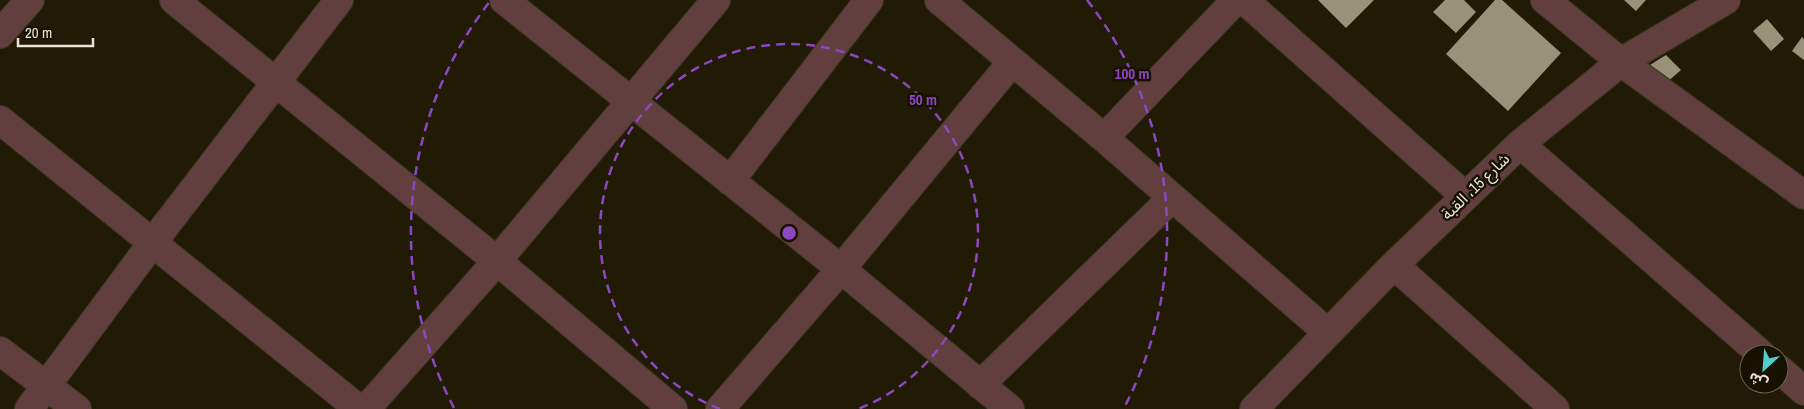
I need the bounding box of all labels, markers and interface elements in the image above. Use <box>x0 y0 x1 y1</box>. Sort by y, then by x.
scale bar <box>18 15 92 47</box>
text: 20 m <box>25 22 52 43</box>
text: 100 m <box>1115 63 1149 84</box>
text: 50 m <box>909 89 937 110</box>
street label: شارع 15، القبة <box>1436 148 1516 226</box>
centre of rings <box>780 224 798 242</box>
north arrow <box>1739 344 1789 394</box>
text: ش <box>1746 368 1771 393</box>

